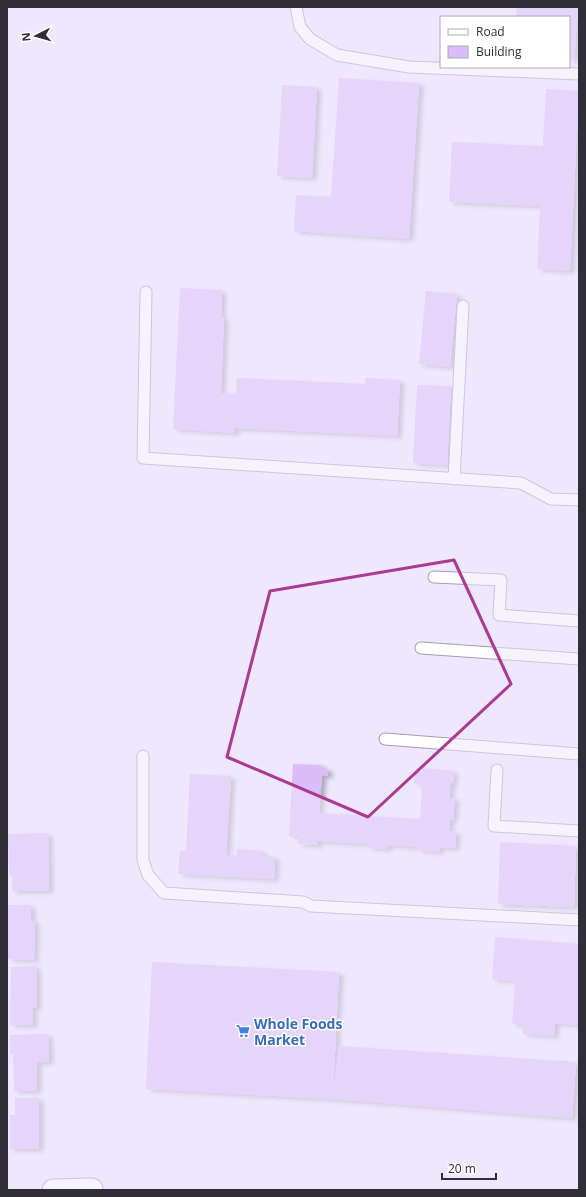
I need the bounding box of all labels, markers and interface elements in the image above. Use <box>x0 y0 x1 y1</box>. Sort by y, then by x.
north arrow <box>16 16 56 56</box>
legend <box>440 16 570 68</box>
text: Road <box>476 23 505 40</box>
text: N <box>18 32 33 42</box>
text: Building <box>476 43 522 60</box>
place label: Whole Foods Market <box>254 1014 342 1049</box>
supermarket icon: Whole Foods Market <box>235 1023 251 1039</box>
scale bar <box>442 1155 496 1181</box>
text: 20 m <box>448 1160 476 1177</box>

